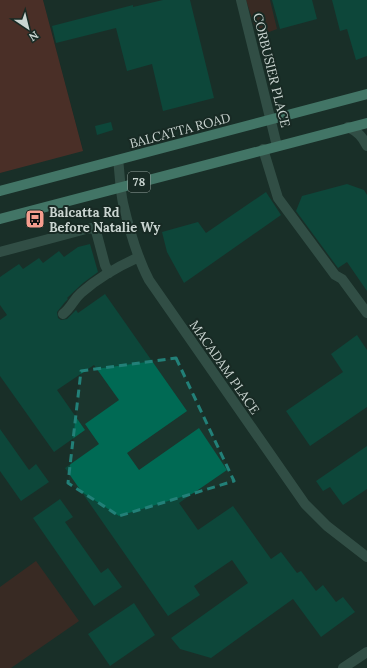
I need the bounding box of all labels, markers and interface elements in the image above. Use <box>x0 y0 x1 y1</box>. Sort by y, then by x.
north arrow <box>8 8 48 48</box>
street label: CORBUSIER PLACE <box>249 11 294 129</box>
text: N <box>26 28 41 45</box>
street label: BALCATTA ROAD <box>128 109 233 152</box>
road number: 78 <box>128 172 150 192</box>
place label: Balcatta Rd Before Natalie Wy <box>49 204 161 236</box>
bus stop icon: Balcatta Rd Before Natalie Wy <box>24 208 46 230</box>
street label: MACADAM PLACE <box>186 317 263 418</box>

